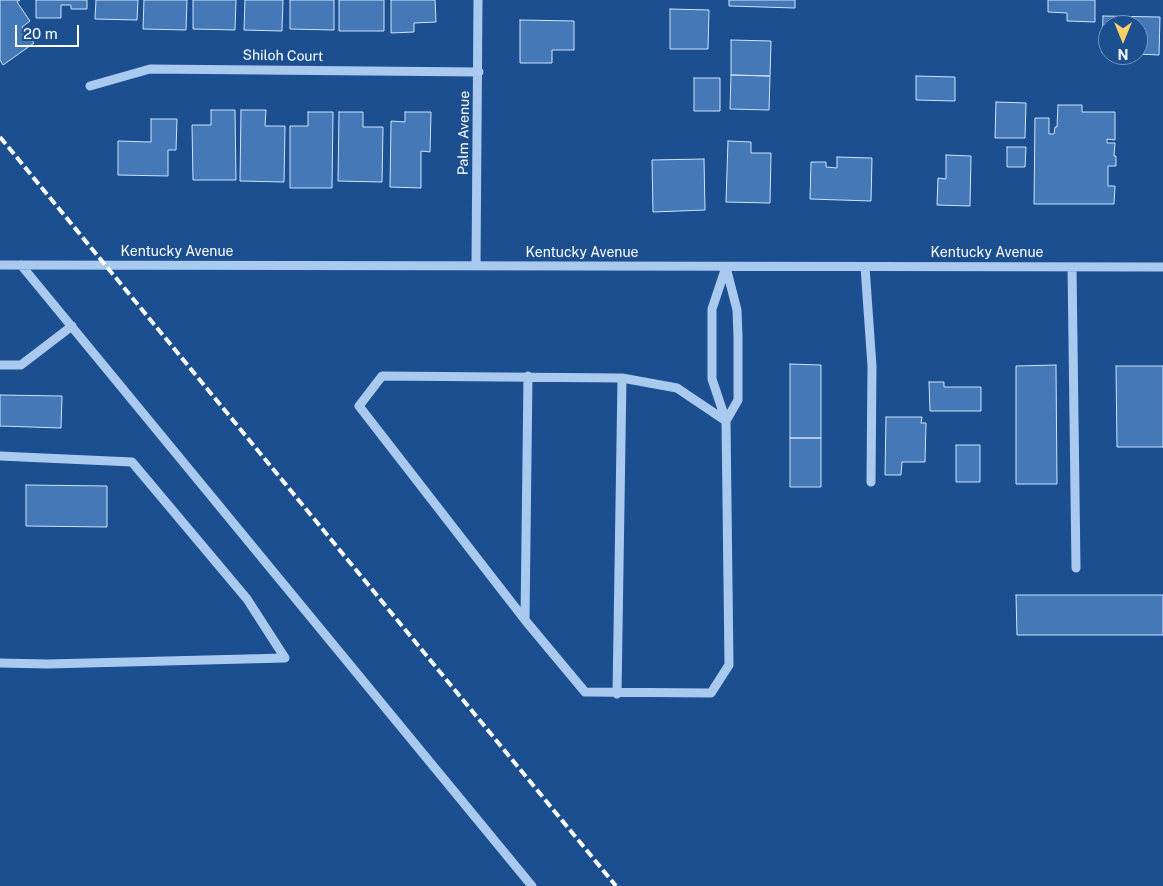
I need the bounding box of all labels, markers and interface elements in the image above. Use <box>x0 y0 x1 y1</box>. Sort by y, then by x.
scale bar <box>18 15 81 47</box>
north arrow <box>1098 15 1148 65</box>
text: 20 m <box>23 25 58 42</box>
text: N <box>1118 46 1128 62</box>
street label: Shiloh Court <box>242 47 324 65</box>
street label: Palm Avenue <box>455 91 473 175</box>
street label: Kentucky Avenue <box>121 244 233 260</box>
street label: Kentucky Avenue <box>526 245 638 261</box>
street label: Kentucky Avenue <box>931 245 1043 261</box>

